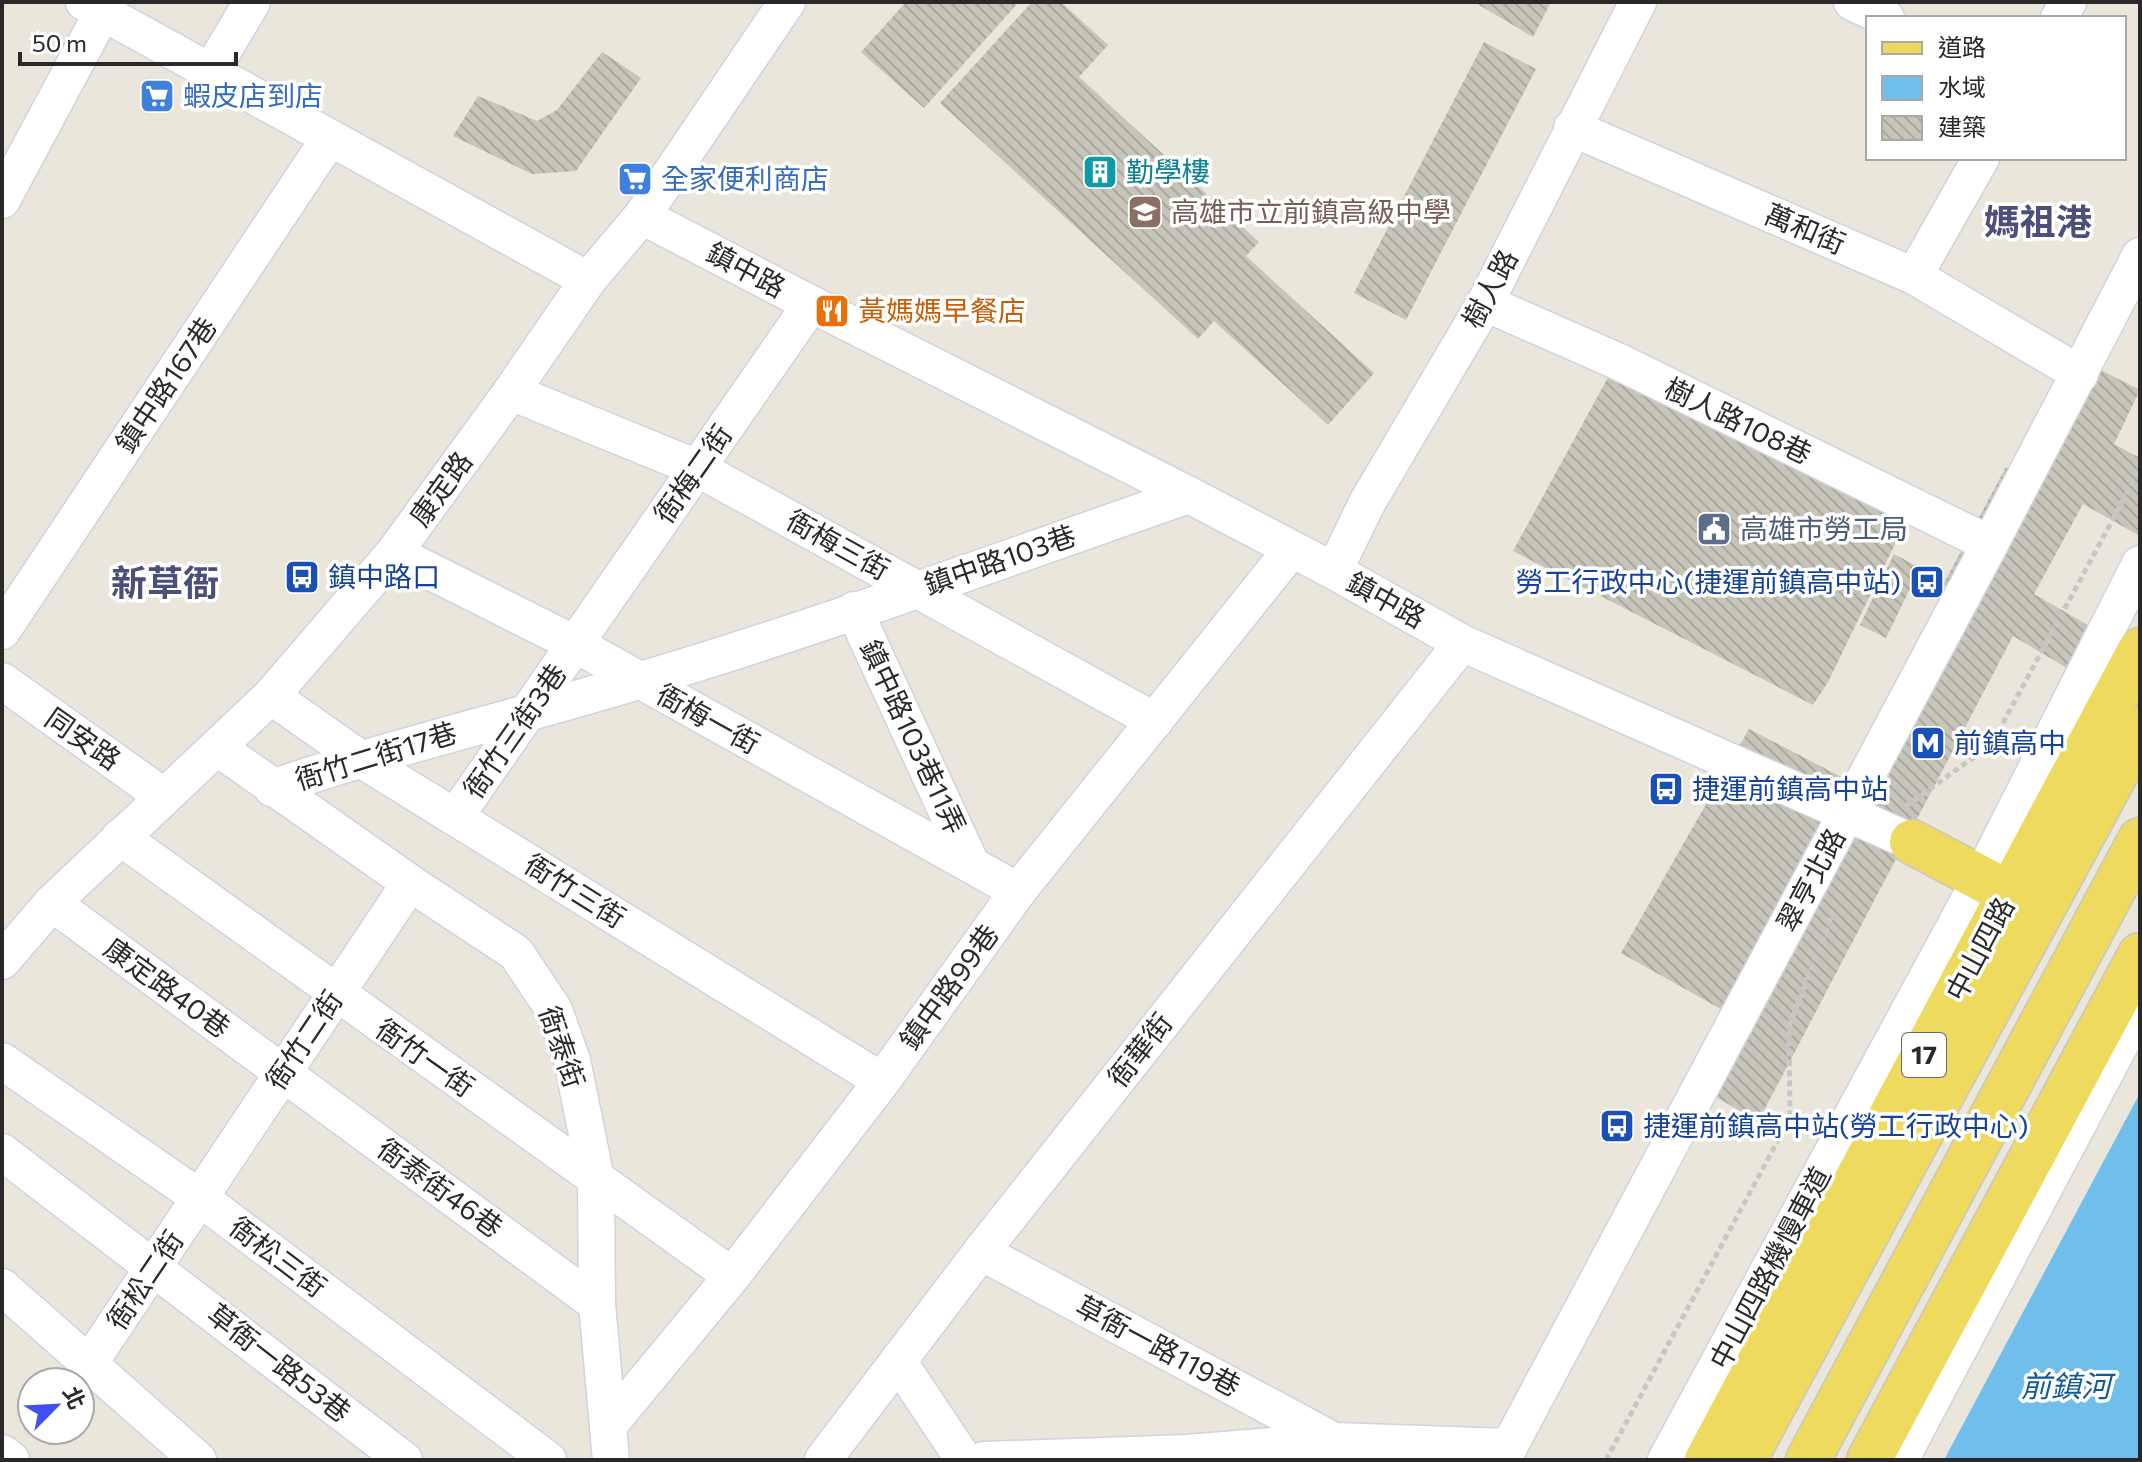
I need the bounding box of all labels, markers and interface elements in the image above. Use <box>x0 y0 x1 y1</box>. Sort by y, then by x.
scale bar <box>20 16 236 66</box>
legend <box>1866 16 2126 160</box>
text: 50 m <box>32 28 87 57</box>
text: 道路 <box>1938 32 1986 61</box>
text: 水域 <box>1938 72 1986 101</box>
supermarket icon: 蝦皮店到店 <box>138 77 176 115</box>
place label: 蝦皮店到店 <box>183 78 323 112</box>
text: 建築 <box>1938 112 1986 141</box>
building icon: 勤學樓 <box>1081 153 1119 191</box>
place label: 勤學樓 <box>1126 154 1210 188</box>
supermarket icon: 全家便利商店 <box>616 160 654 198</box>
place label: 全家便利商店 <box>661 161 829 195</box>
school or university icon: 高雄市立前鎮高級中學 <box>1126 193 1164 231</box>
place label: 高雄市立前鎮高級中學 <box>1171 194 1451 228</box>
street label: 萬和街 <box>1760 196 1851 260</box>
district label: 媽祖港 <box>1984 198 2092 242</box>
street label: 鎮中路 <box>701 234 792 304</box>
street label: 樹人路 <box>1454 243 1524 334</box>
restaurant icon: 黃媽媽早餐店 <box>813 292 851 330</box>
place label: 黃媽媽早餐店 <box>858 293 1026 327</box>
street label: 鎮中路167巷 <box>108 310 223 458</box>
street label: 樹人路108巷 <box>1659 370 1817 470</box>
street label: 衙梅二街 <box>646 418 738 529</box>
street label: 康定路 <box>402 444 479 532</box>
street label: 衙梅三街 <box>781 502 896 586</box>
public building icon: 高雄市勞工局 <box>1695 510 1733 548</box>
place label: 高雄市勞工局 <box>1740 511 1908 545</box>
street label: 鎮中路103巷 <box>919 517 1080 601</box>
bus stop icon: 鎮中路口 <box>283 558 321 596</box>
district label: 新草衙 <box>111 559 219 603</box>
place label: 鎮中路口 <box>328 559 440 593</box>
bus stop icon: 勞工行政中心(捷運前鎮高中站) <box>1908 563 1946 601</box>
street label: 鎮中路 <box>1342 564 1431 634</box>
place label: 勞工行政中心(捷運前鎮高中站) <box>1515 564 1901 598</box>
street label: 鎮中路103巷11弄 <box>854 634 974 839</box>
street label: 衙竹三街3巷 <box>456 657 573 804</box>
street label: 衙梅一街 <box>651 676 766 760</box>
street label: 同安路 <box>39 700 128 776</box>
street label: 衙竹二街17巷 <box>291 714 460 796</box>
metro station icon: 前鎮高中 <box>1909 724 1947 762</box>
place label: 前鎮高中 <box>1954 725 2066 759</box>
bus stop icon: 捷運前鎮高中站 <box>1647 770 1685 808</box>
place label: 捷運前鎮高中站 <box>1692 771 1888 805</box>
street label: 翠亨北路 <box>1769 822 1851 937</box>
street label: 衙竹三街 <box>519 846 632 934</box>
street label: 中山四路 <box>1938 891 2020 1006</box>
street label: 鎮中路99巷 <box>892 917 1005 1055</box>
street label: 康定路40巷 <box>98 930 237 1044</box>
street label: 衙竹二街 <box>258 984 349 1095</box>
street label: 衙泰街 <box>533 1001 593 1092</box>
street label: 衙華街 <box>1100 1006 1178 1093</box>
street label: 衙竹一街 <box>370 1011 481 1103</box>
road number: 17 <box>1902 1033 1946 1077</box>
bus stop icon: 捷運前鎮高中站(勞工行政中心) <box>1598 1107 1636 1145</box>
place label: 捷運前鎮高中站(勞工行政中心) <box>1643 1108 2029 1142</box>
street label: 衙泰街46巷 <box>372 1131 510 1244</box>
street label: 中山四路機慢車道 <box>1702 1161 1837 1374</box>
street label: 衙松三街 <box>224 1209 334 1303</box>
street label: 衙松二街 <box>99 1224 190 1335</box>
street label: 草衙一路119巷 <box>1071 1288 1246 1403</box>
street label: 草衙一路53巷 <box>201 1296 358 1429</box>
north arrow <box>16 1366 96 1446</box>
water label: 前鎮河 <box>2021 1366 2116 1403</box>
text: 北 <box>58 1382 92 1413</box>

